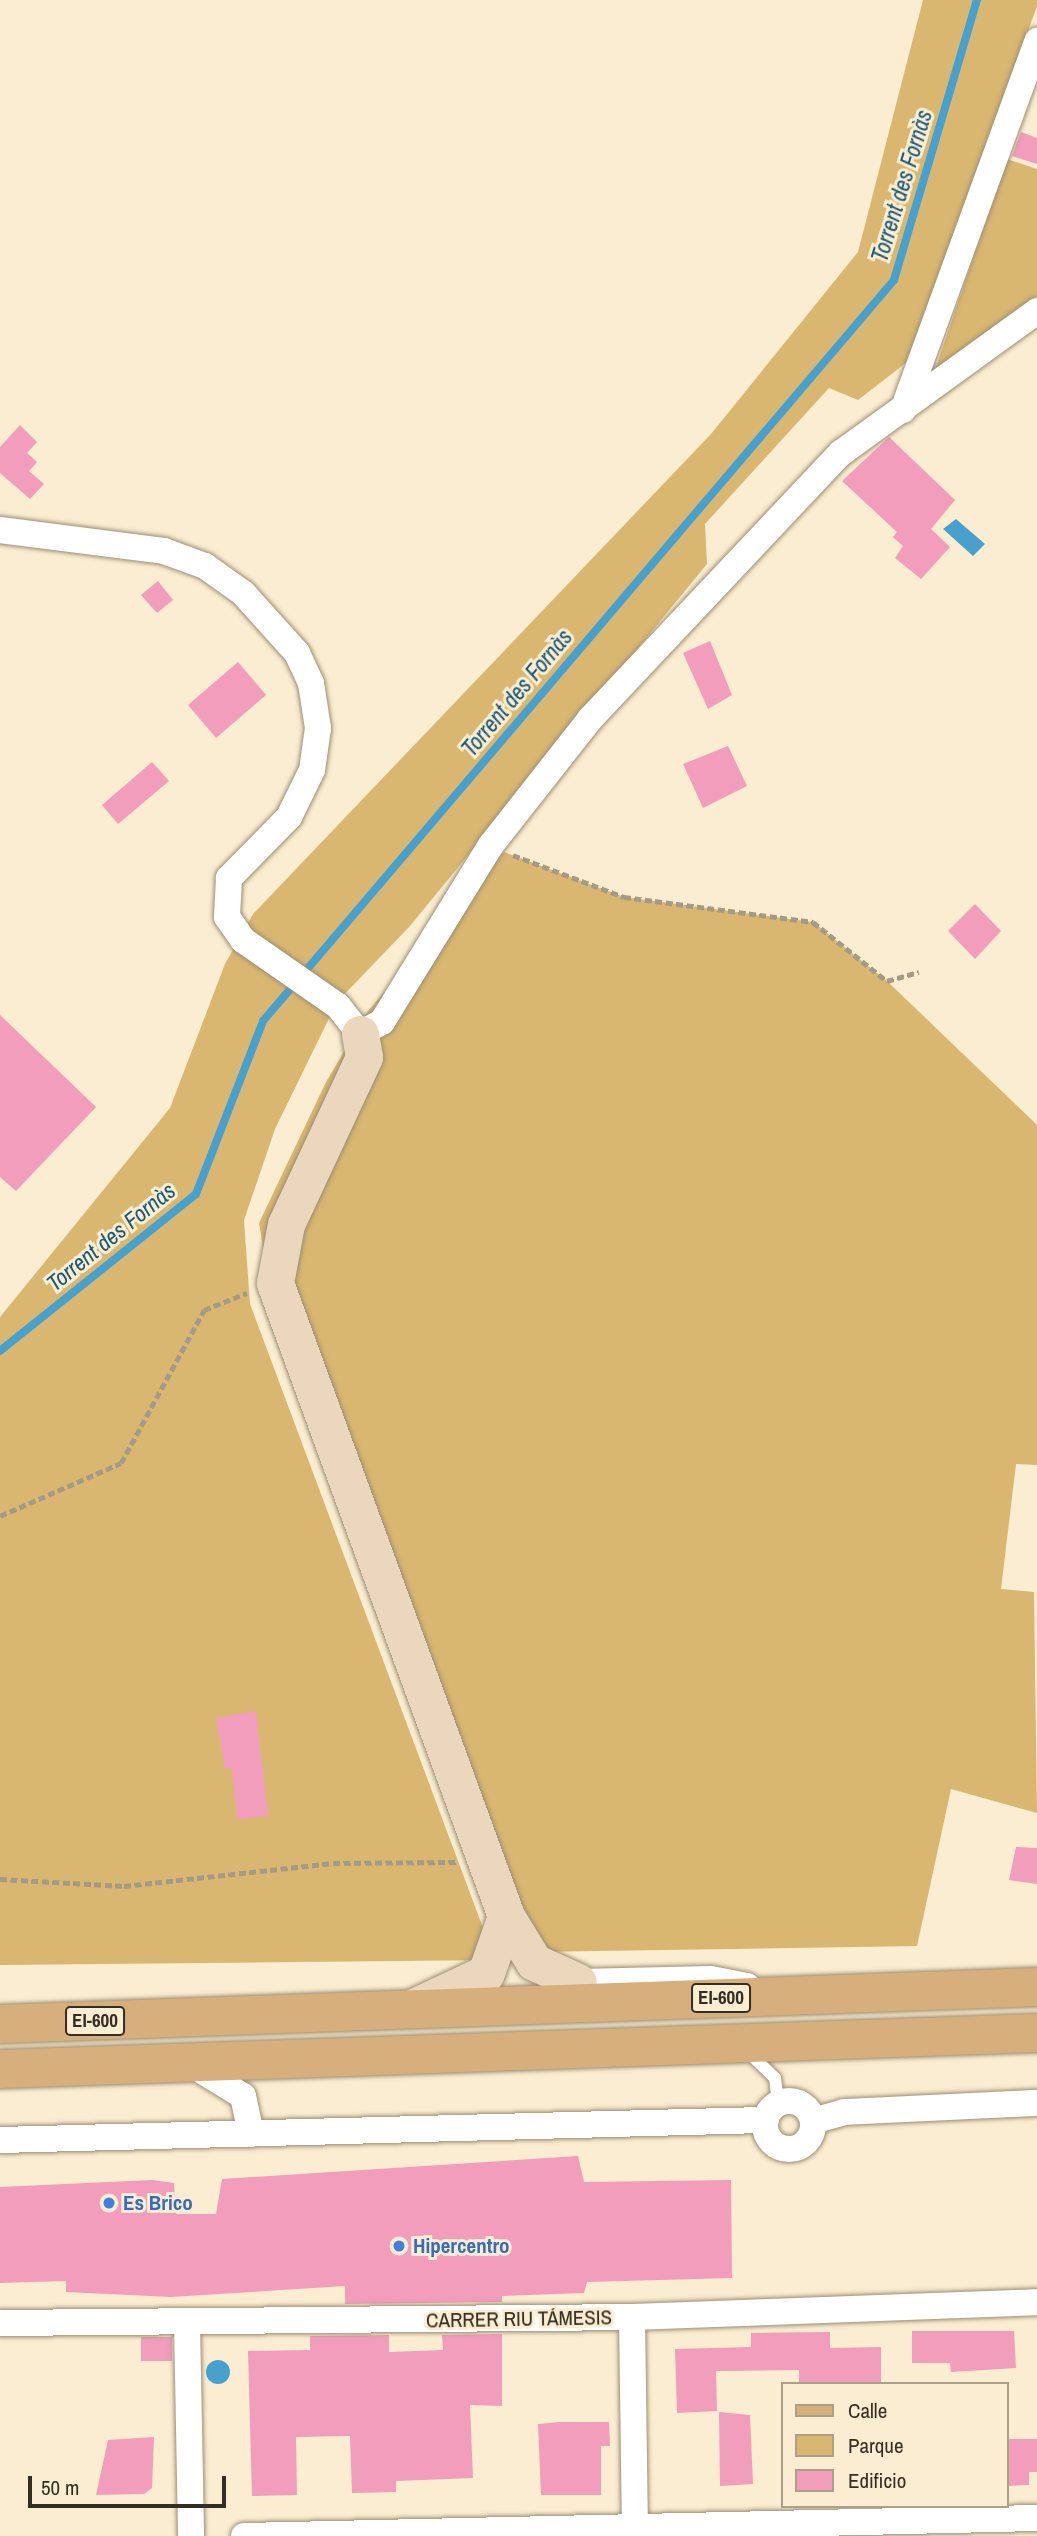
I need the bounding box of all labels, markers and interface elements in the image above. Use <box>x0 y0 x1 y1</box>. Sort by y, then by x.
water label: Torrent des Fornàs <box>866 107 938 265</box>
water label: Torrent des Fornàs <box>456 624 578 762</box>
water label: Torrent des Fornàs <box>41 1177 181 1297</box>
road number: EI-600 <box>690 1982 752 2014</box>
road number: EI-600 <box>64 2006 126 2036</box>
place label: Es Brico <box>123 2190 193 2216</box>
marker: Es Brico <box>101 2195 117 2211</box>
place label: Hipercentro <box>413 2233 510 2259</box>
marker: Hipercentro <box>391 2238 407 2254</box>
street label: CARRER RIU TÁMESIS <box>426 2305 612 2333</box>
legend <box>782 2382 1009 2508</box>
text: Calle <box>848 2396 887 2425</box>
text: Parque <box>848 2431 904 2460</box>
scale bar <box>32 2462 229 2506</box>
text: Edificio <box>848 2466 906 2495</box>
text: 50 m <box>41 2473 79 2502</box>

